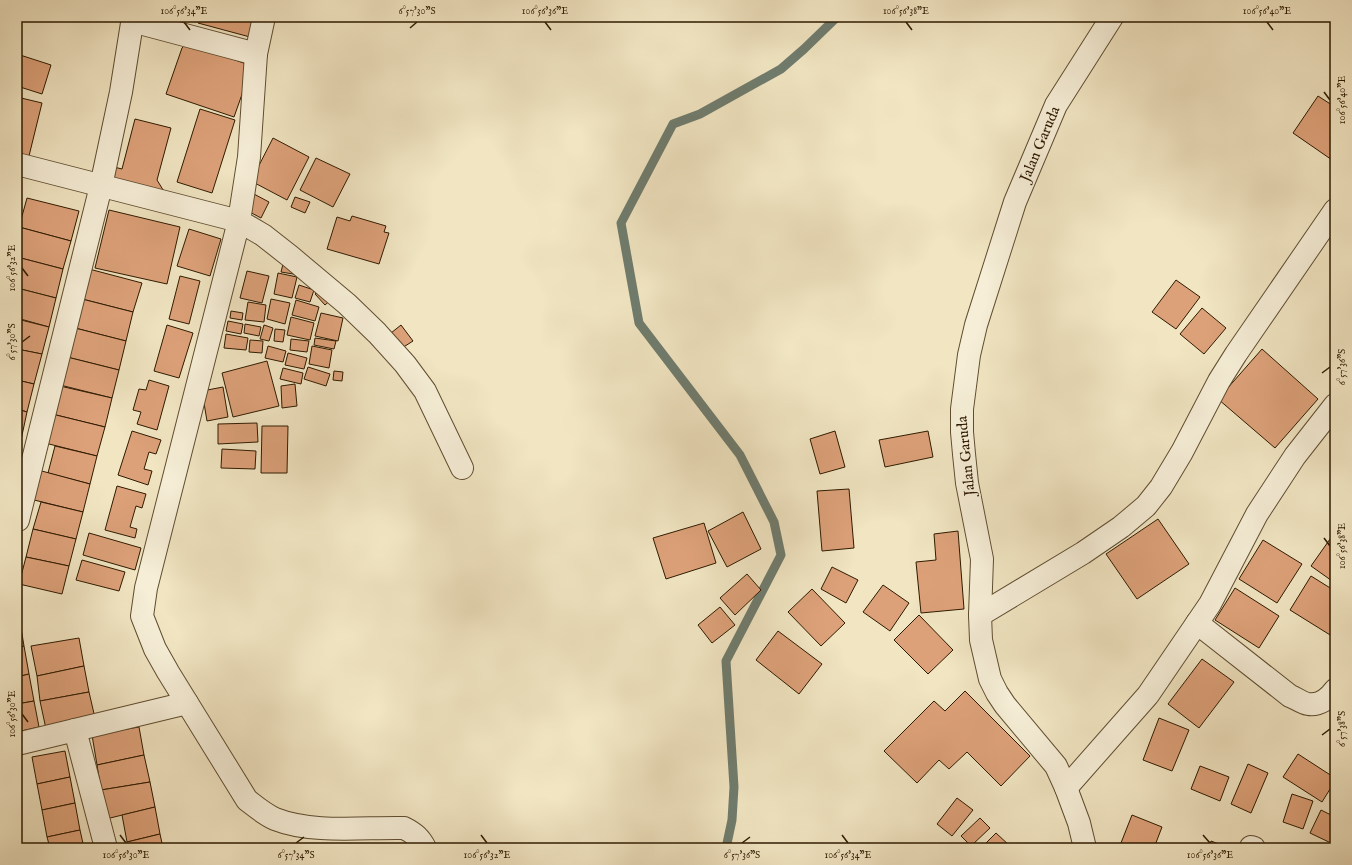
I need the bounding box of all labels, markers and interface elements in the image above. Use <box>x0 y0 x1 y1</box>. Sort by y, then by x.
text: 106°56'34"E <box>160 5 208 18</box>
text: 6°57'30"S <box>398 5 436 18</box>
text: 106°56'36"E <box>522 5 568 18</box>
text: 106°56'38"E <box>883 5 929 18</box>
text: 106°56'40"E <box>1243 5 1291 18</box>
text: 106°56'40"E <box>1336 76 1349 124</box>
street label: Jalan Garuda <box>1015 103 1065 186</box>
text: 106°56'32"E <box>6 244 19 291</box>
text: 6°57'30"S <box>6 323 19 361</box>
text: 6°57'36"S <box>1336 349 1349 385</box>
street label: Jalan Garuda <box>952 415 980 499</box>
text: 106°56'38"E <box>1336 523 1349 569</box>
text: 106°56'30"E <box>6 690 19 738</box>
text: 6°57'38"S <box>1336 711 1349 747</box>
text: 106°56'30"E <box>102 849 150 862</box>
text: 6°57'34"S <box>277 849 315 862</box>
text: 106°56'32"E <box>464 849 511 862</box>
text: 6°57'36"S <box>724 849 760 862</box>
text: 106°56'34"E <box>824 849 872 862</box>
text: 106°56'36"E <box>1187 849 1233 862</box>

